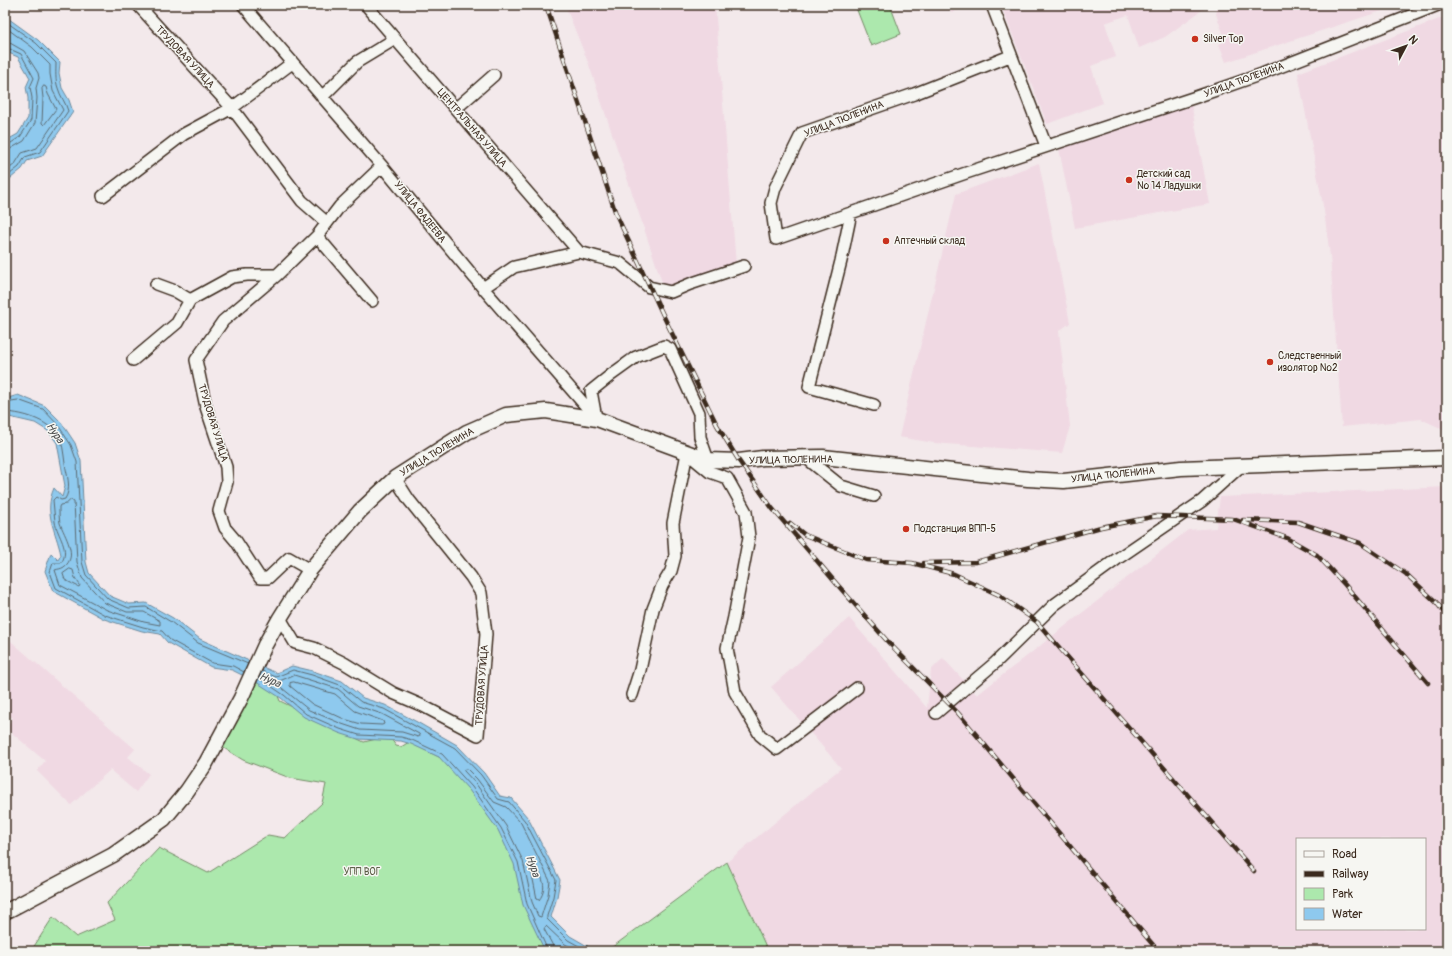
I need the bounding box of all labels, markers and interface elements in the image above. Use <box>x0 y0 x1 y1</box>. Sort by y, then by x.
street label: ТРУДОВАЯ УЛИЦА <box>153 23 217 91</box>
north arrow <box>1386 26 1426 66</box>
place label: Silver Top <box>1203 33 1244 45</box>
text: N <box>1406 33 1421 47</box>
marker: Silver Top <box>1190 34 1200 44</box>
street label: УЛИЦА ТЮЛЕНИНА <box>1202 60 1286 100</box>
street label: ЦЕНТРАЛЬНАЯ УЛИЦА <box>435 86 510 170</box>
street label: УЛИЦА ТЮЛЕНИНА <box>803 98 886 140</box>
place label: Детский сад № 14 Ладушки <box>1136 168 1201 192</box>
marker: Детский сад № 14 Ладушки <box>1124 175 1134 185</box>
street label: УЛИЦА ФАДЕЕВА <box>392 179 449 246</box>
place label: Аптечный склад <box>894 235 965 247</box>
marker: Аптечный склад <box>881 236 891 246</box>
place label: Следственный изолятор №2 <box>1278 350 1342 374</box>
marker: Следственный изолятор №2 <box>1265 357 1275 367</box>
street label: ТРУДОВАЯ УЛИЦА <box>195 383 231 464</box>
water label: Нура <box>43 420 67 446</box>
street label: УЛИЦА ТЮЛЕНИНА <box>398 425 477 479</box>
street label: УЛИЦА ТЮЛЕНИНА <box>749 453 834 467</box>
street label: УЛИЦА ТЮЛЕНИНА <box>1070 465 1156 485</box>
place label: Подстанция ВПП-5 <box>914 523 996 535</box>
marker: Подстанция ВПП-5 <box>901 524 911 534</box>
street label: ТРУДОВАЯ УЛИЦА <box>473 644 491 726</box>
water label: Нура <box>257 670 283 691</box>
legend <box>1296 838 1426 930</box>
text: Road <box>1332 847 1357 862</box>
water label: Нура <box>523 853 543 879</box>
park label: УПП ВОГ <box>344 866 381 878</box>
text: Railway <box>1332 867 1368 882</box>
text: Park <box>1332 887 1353 902</box>
text: Water <box>1332 907 1363 922</box>

